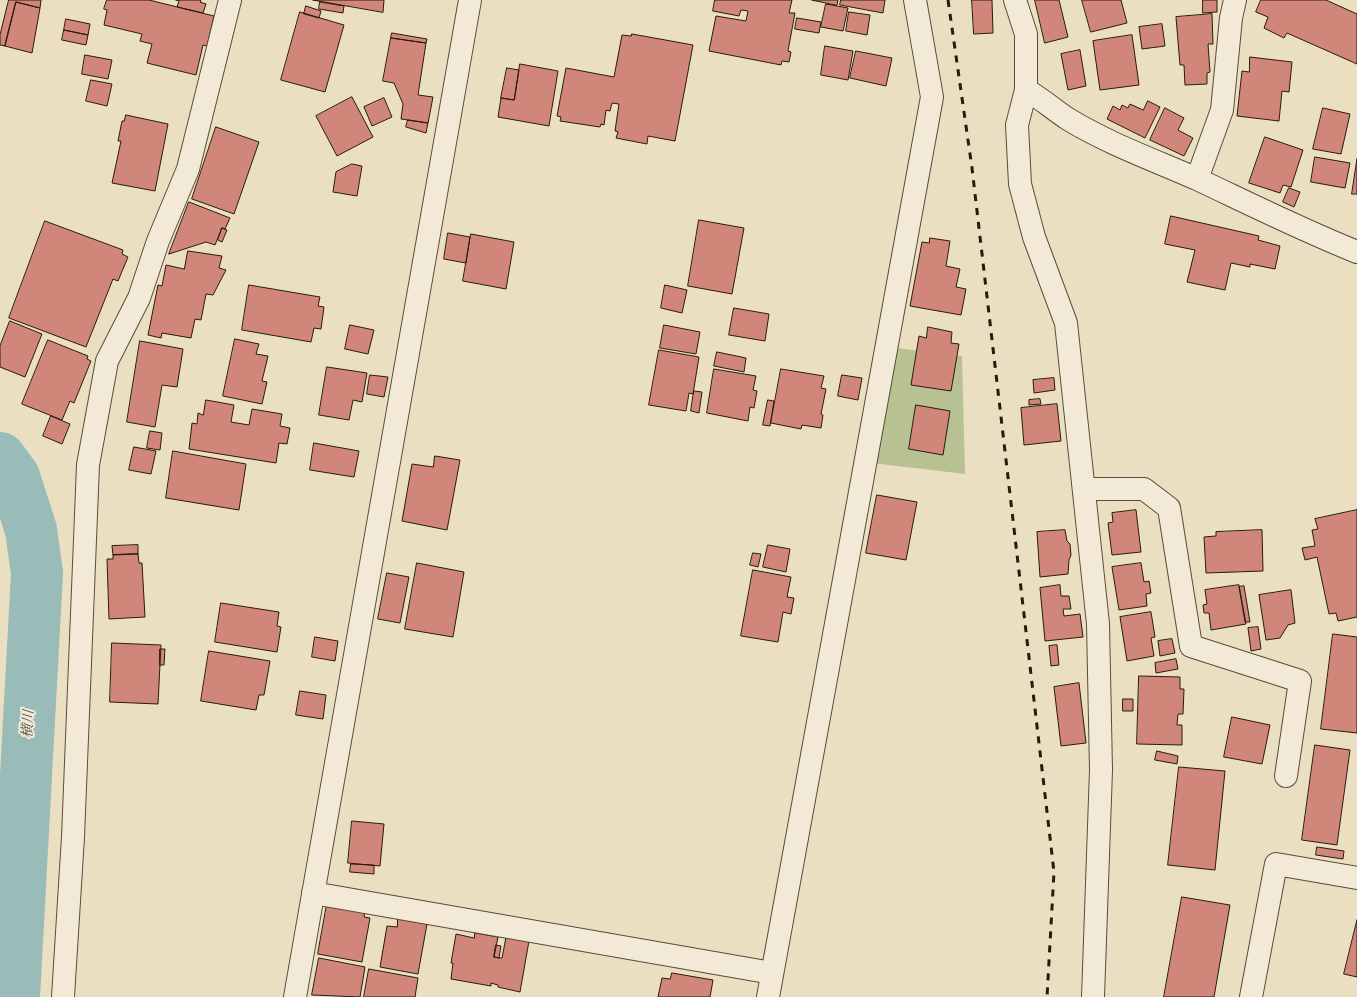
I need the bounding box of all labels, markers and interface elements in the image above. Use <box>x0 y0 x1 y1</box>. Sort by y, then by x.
water label: 横川 <box>20 710 38 738</box>

